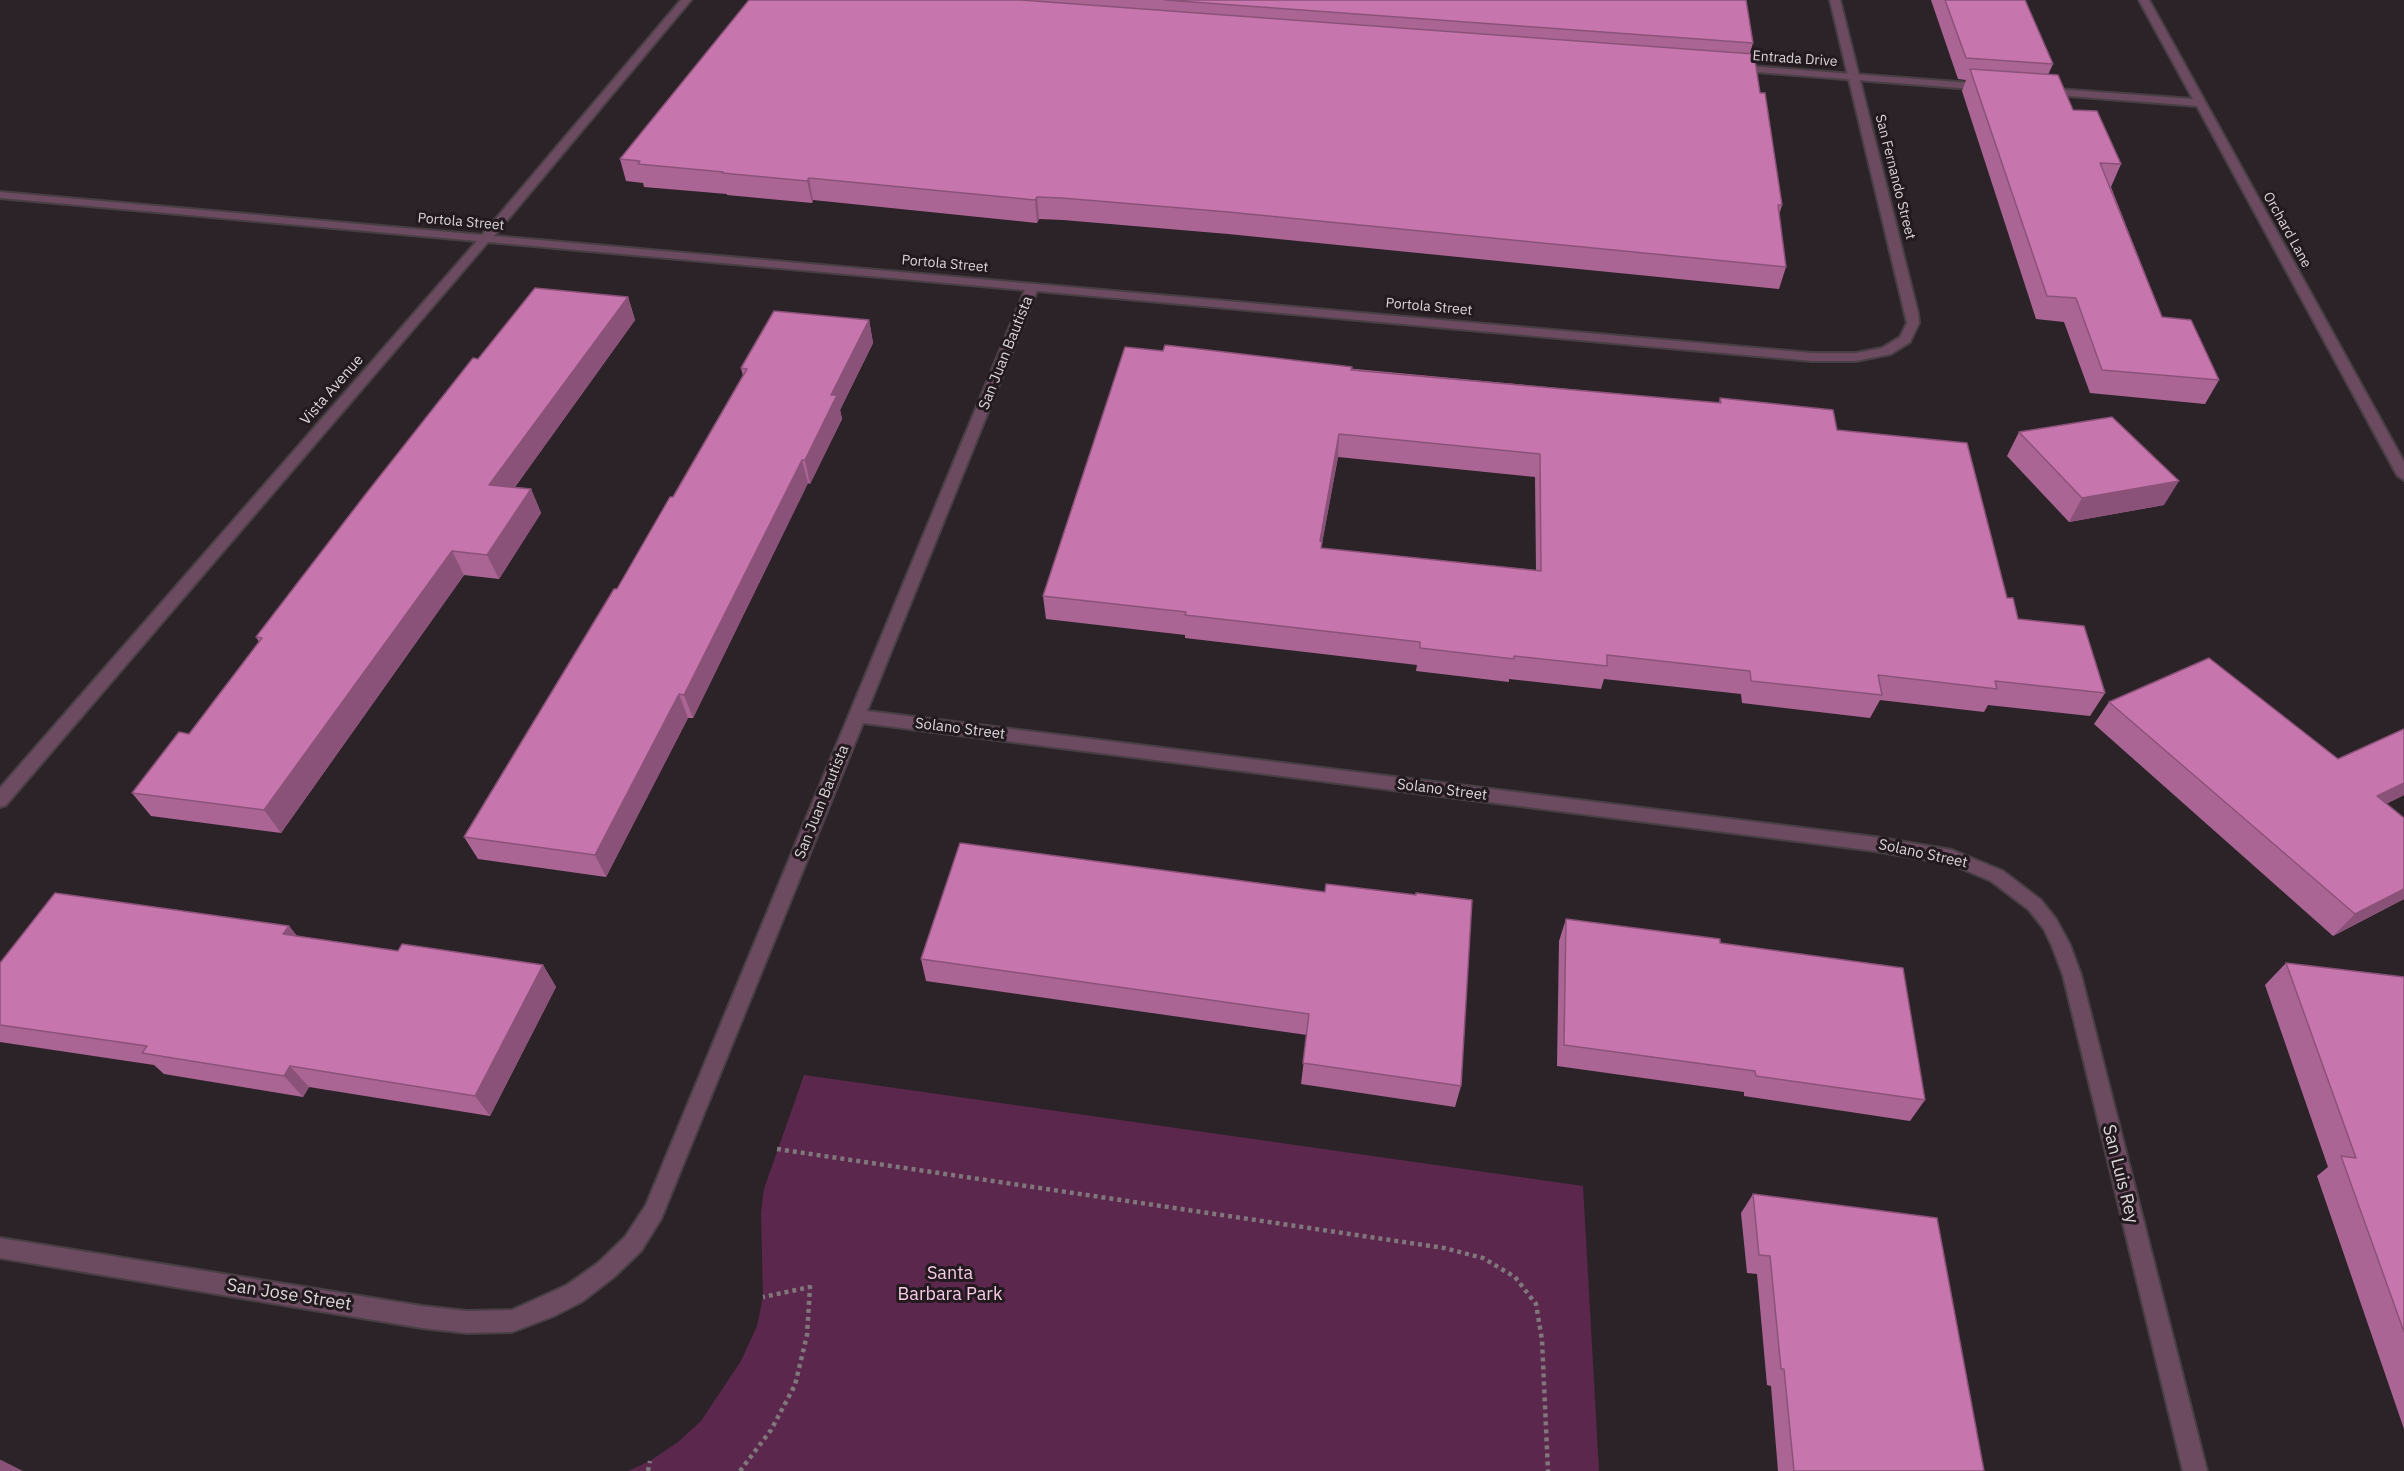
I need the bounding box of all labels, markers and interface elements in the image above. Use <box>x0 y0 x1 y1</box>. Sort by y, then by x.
street label: Entrada Drive <box>1752 48 1838 70</box>
street label: San Fernando Street <box>1871 113 1919 241</box>
street label: Orchard Lane <box>2259 189 2315 271</box>
street label: Portola Street <box>417 210 505 234</box>
street label: Portola Street <box>901 252 989 276</box>
street label: San Juan Bautista <box>975 294 1037 412</box>
street label: Portola Street <box>1385 295 1473 319</box>
street label: Vista Avenue <box>297 351 367 429</box>
street label: Solano Street <box>914 715 1006 743</box>
street label: San Juan Bautista <box>791 743 853 861</box>
street label: Solano Street <box>1396 776 1488 804</box>
street label: Solano Street <box>1877 836 1969 872</box>
street label: San Luis Rey <box>2097 1122 2143 1226</box>
park label: Santa Barbara Park <box>898 1263 1002 1306</box>
street label: San Jose Street <box>225 1274 353 1316</box>

